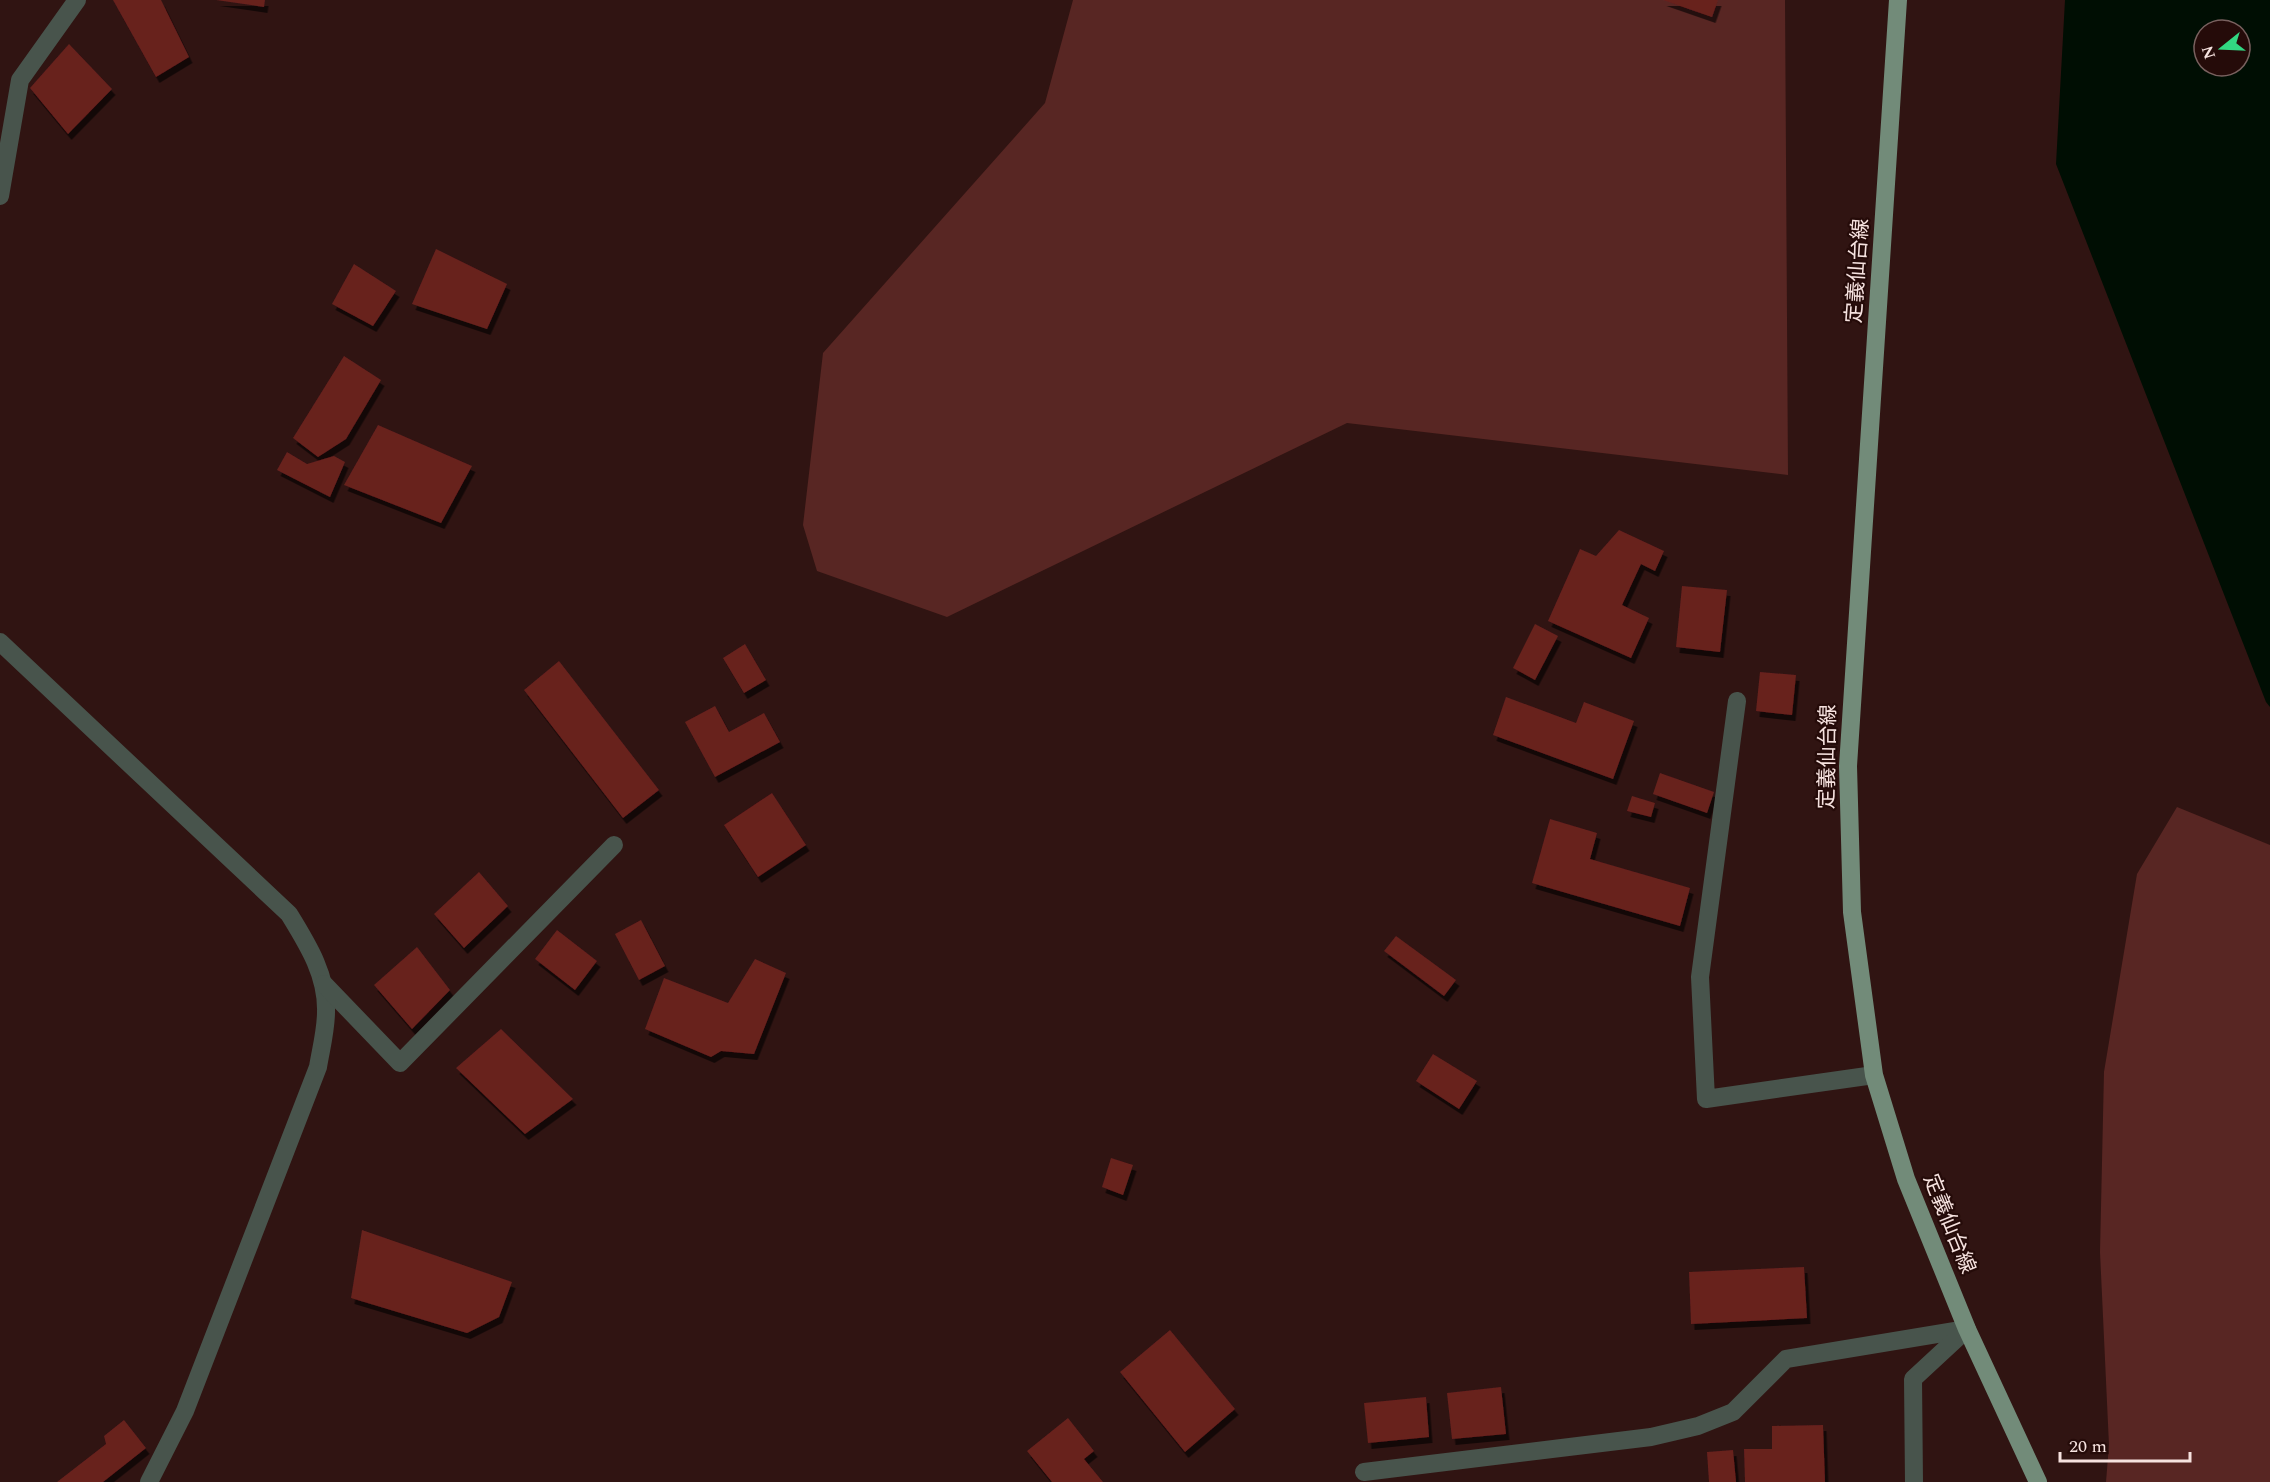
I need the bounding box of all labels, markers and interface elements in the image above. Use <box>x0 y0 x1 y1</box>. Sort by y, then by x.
north arrow <box>2192 18 2252 78</box>
text: N <box>2195 42 2222 62</box>
street label: 定義仙台線 <box>1838 218 1878 324</box>
street label: 定義仙台線 <box>1811 704 1845 810</box>
street label: 定義仙台線 <box>1914 1169 1984 1279</box>
scale bar <box>2060 1425 2190 1463</box>
text: 20 m <box>2069 1433 2107 1460</box>

